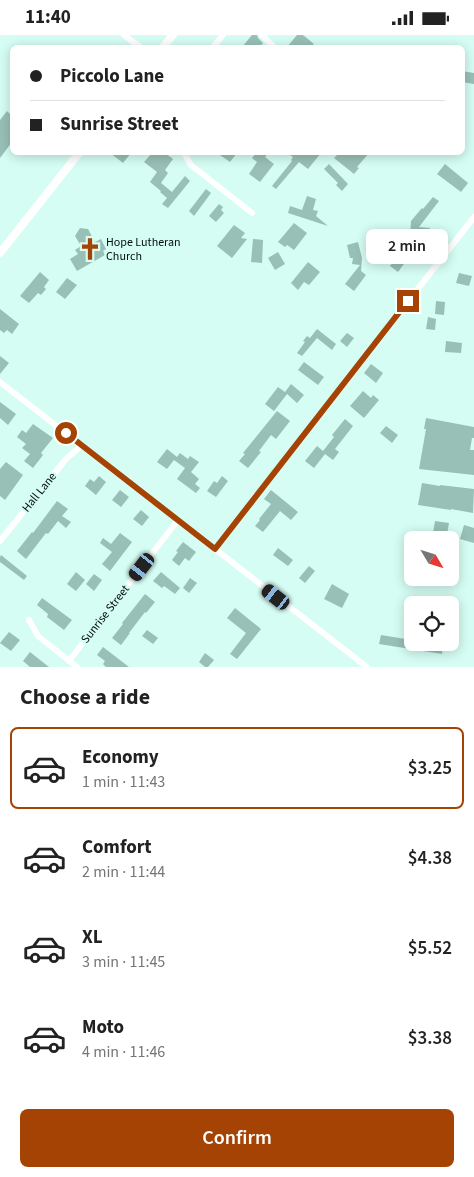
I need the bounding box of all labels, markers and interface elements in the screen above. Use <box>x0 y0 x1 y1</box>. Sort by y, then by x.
text: 11:40 <box>25 4 71 31</box>
text: Piccolo Lane <box>60 63 164 90</box>
text: Sunrise Street <box>60 111 179 138</box>
callout: 2 min <box>367 229 449 263</box>
place label: Hope Lutheran Church <box>106 234 181 265</box>
text: 2 min <box>388 235 426 257</box>
church icon: Hope Lutheran Church <box>77 236 103 262</box>
route end <box>397 290 419 312</box>
route start <box>55 422 77 444</box>
street label: Hall Lane <box>18 469 61 516</box>
north arrow <box>404 531 459 586</box>
map controls <box>404 531 459 651</box>
car <box>126 551 157 583</box>
street label: Sunrise Street <box>77 581 134 647</box>
car <box>259 582 292 612</box>
button: locate <box>404 596 459 651</box>
text: Choose a ride <box>20 681 150 713</box>
text: Economy <box>82 744 159 771</box>
icon: car <box>22 746 67 791</box>
text: $3.25 <box>408 755 452 782</box>
text: 1 min · 11:43 <box>82 771 165 793</box>
text: Comfort <box>82 834 152 861</box>
icon: car <box>22 836 67 881</box>
text: $4.38 <box>408 845 452 872</box>
text: 2 min · 11:44 <box>82 861 165 883</box>
text: XL <box>82 924 103 951</box>
icon: car <box>22 926 67 971</box>
text: $5.52 <box>408 935 452 962</box>
text: 3 min · 11:45 <box>82 951 165 973</box>
text: Moto <box>82 1014 124 1041</box>
icon: car <box>22 1016 67 1061</box>
text: $3.38 <box>408 1025 452 1052</box>
text: 4 min · 11:46 <box>82 1041 165 1063</box>
button: Confirm <box>20 1109 454 1167</box>

